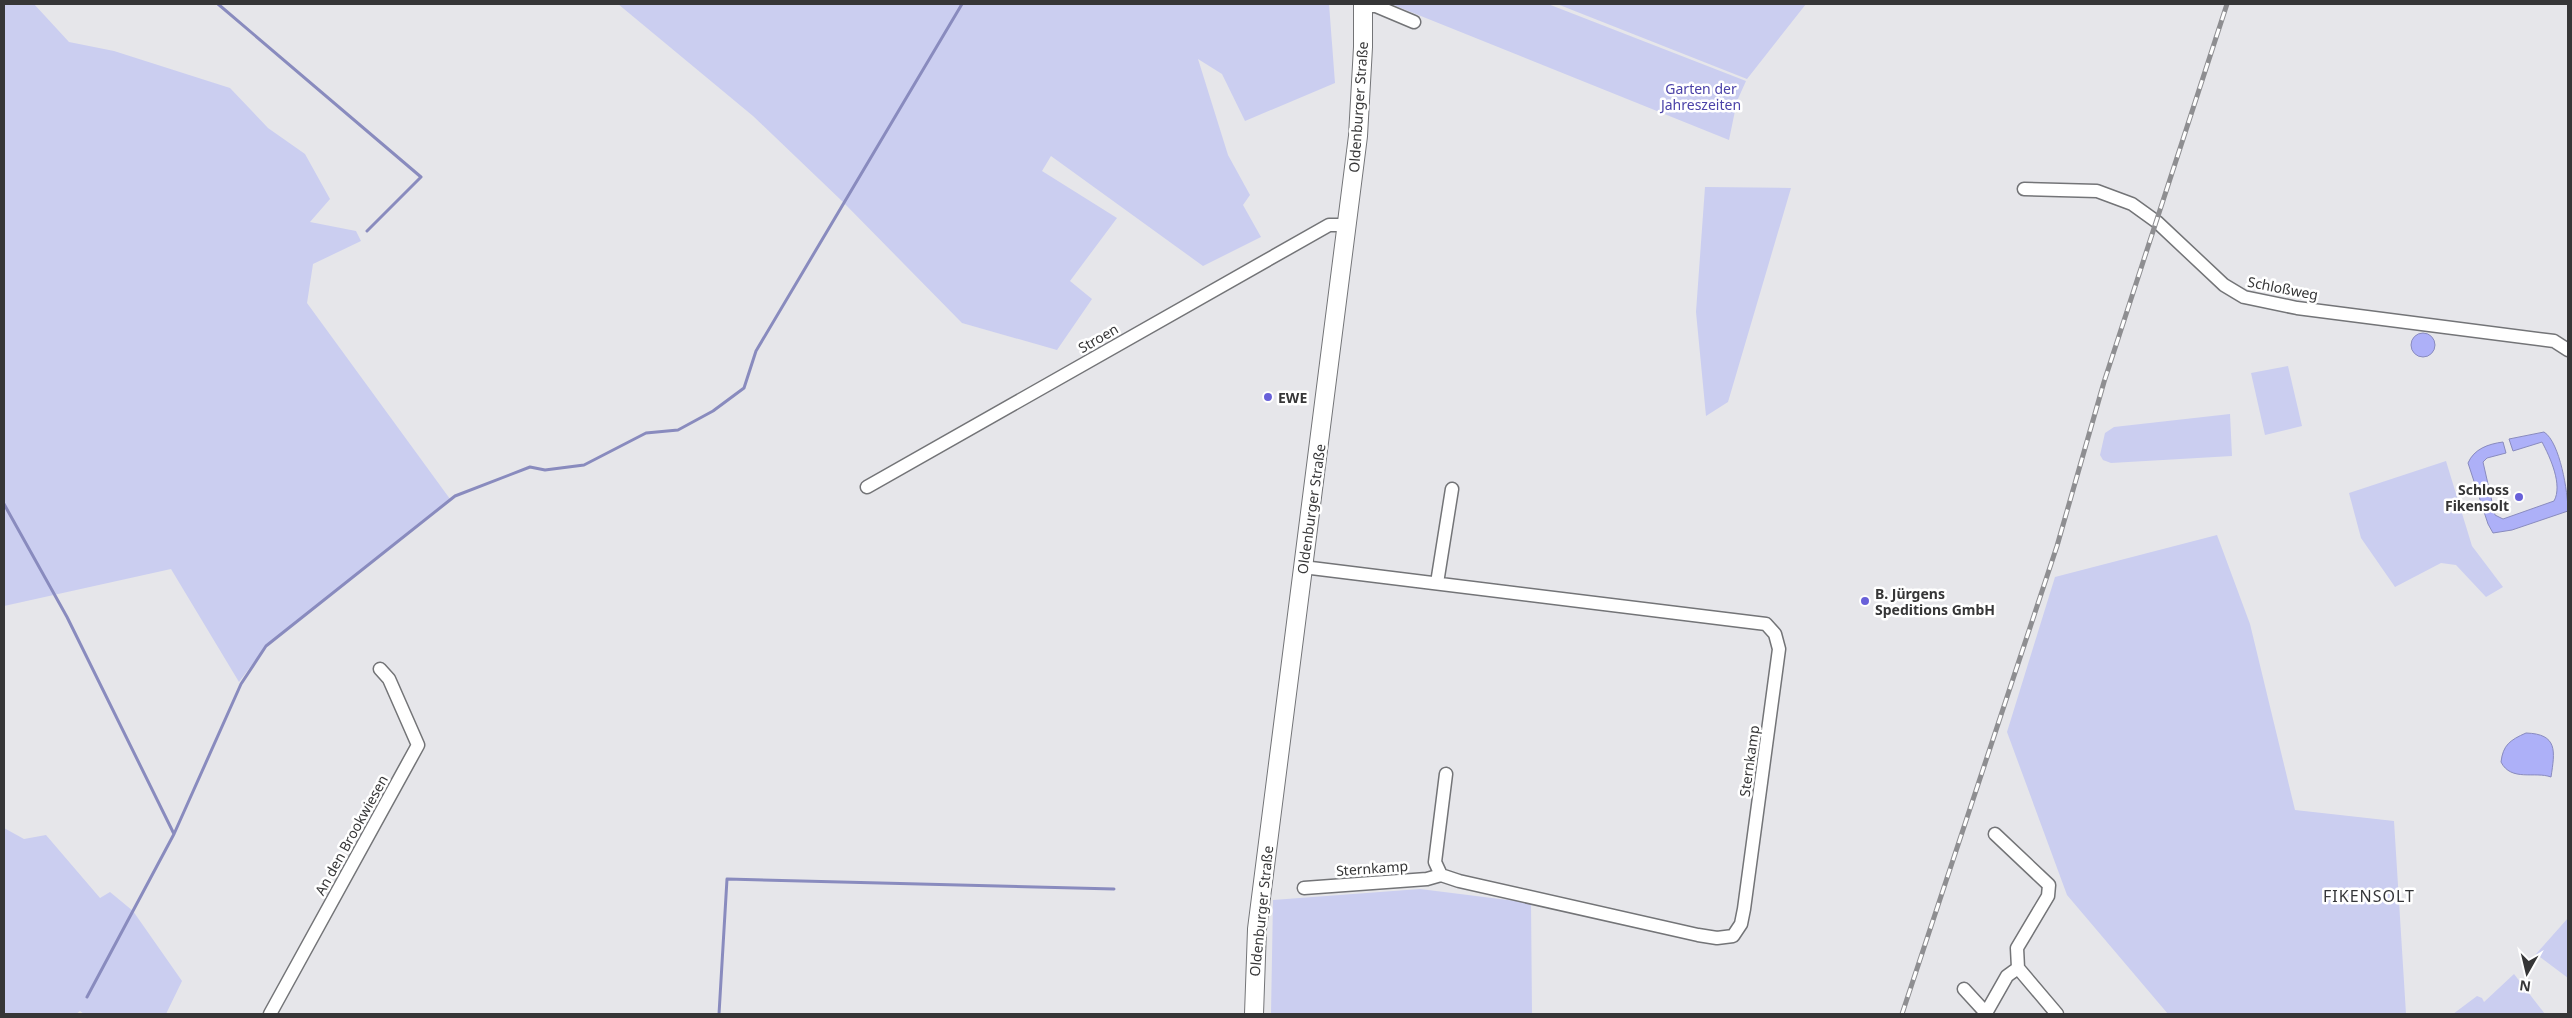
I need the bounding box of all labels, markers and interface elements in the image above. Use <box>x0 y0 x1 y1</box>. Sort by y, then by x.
street label: Oldenburger Straße <box>1344 41 1372 173</box>
park label: Garten der Jahreszeiten <box>1659 79 1741 114</box>
street label: Schloßweg <box>2246 272 2320 304</box>
street label: Stroen <box>1075 319 1121 357</box>
place label: EWE <box>1278 388 1307 407</box>
marker: EWE <box>1262 391 1274 403</box>
street label: Oldenburger Straße <box>1292 443 1330 575</box>
place label: Schloss Fikensolt <box>2445 480 2509 515</box>
marker: Schloss Fikensolt <box>2513 491 2525 503</box>
place label: B. Jürgens Speditions GmbH <box>1875 584 1995 619</box>
marker: B. Jürgens Speditions GmbH <box>1859 595 1871 607</box>
street label: Sternkamp <box>1735 724 1763 798</box>
street label: An den Brookwiesen <box>310 771 392 899</box>
street label: Oldenburger Straße <box>1245 845 1277 977</box>
street label: Sternkamp <box>1335 856 1409 880</box>
district label: FIKENSOLT <box>2323 885 2415 907</box>
north arrow <box>2502 948 2552 998</box>
text: N <box>2518 976 2532 997</box>

